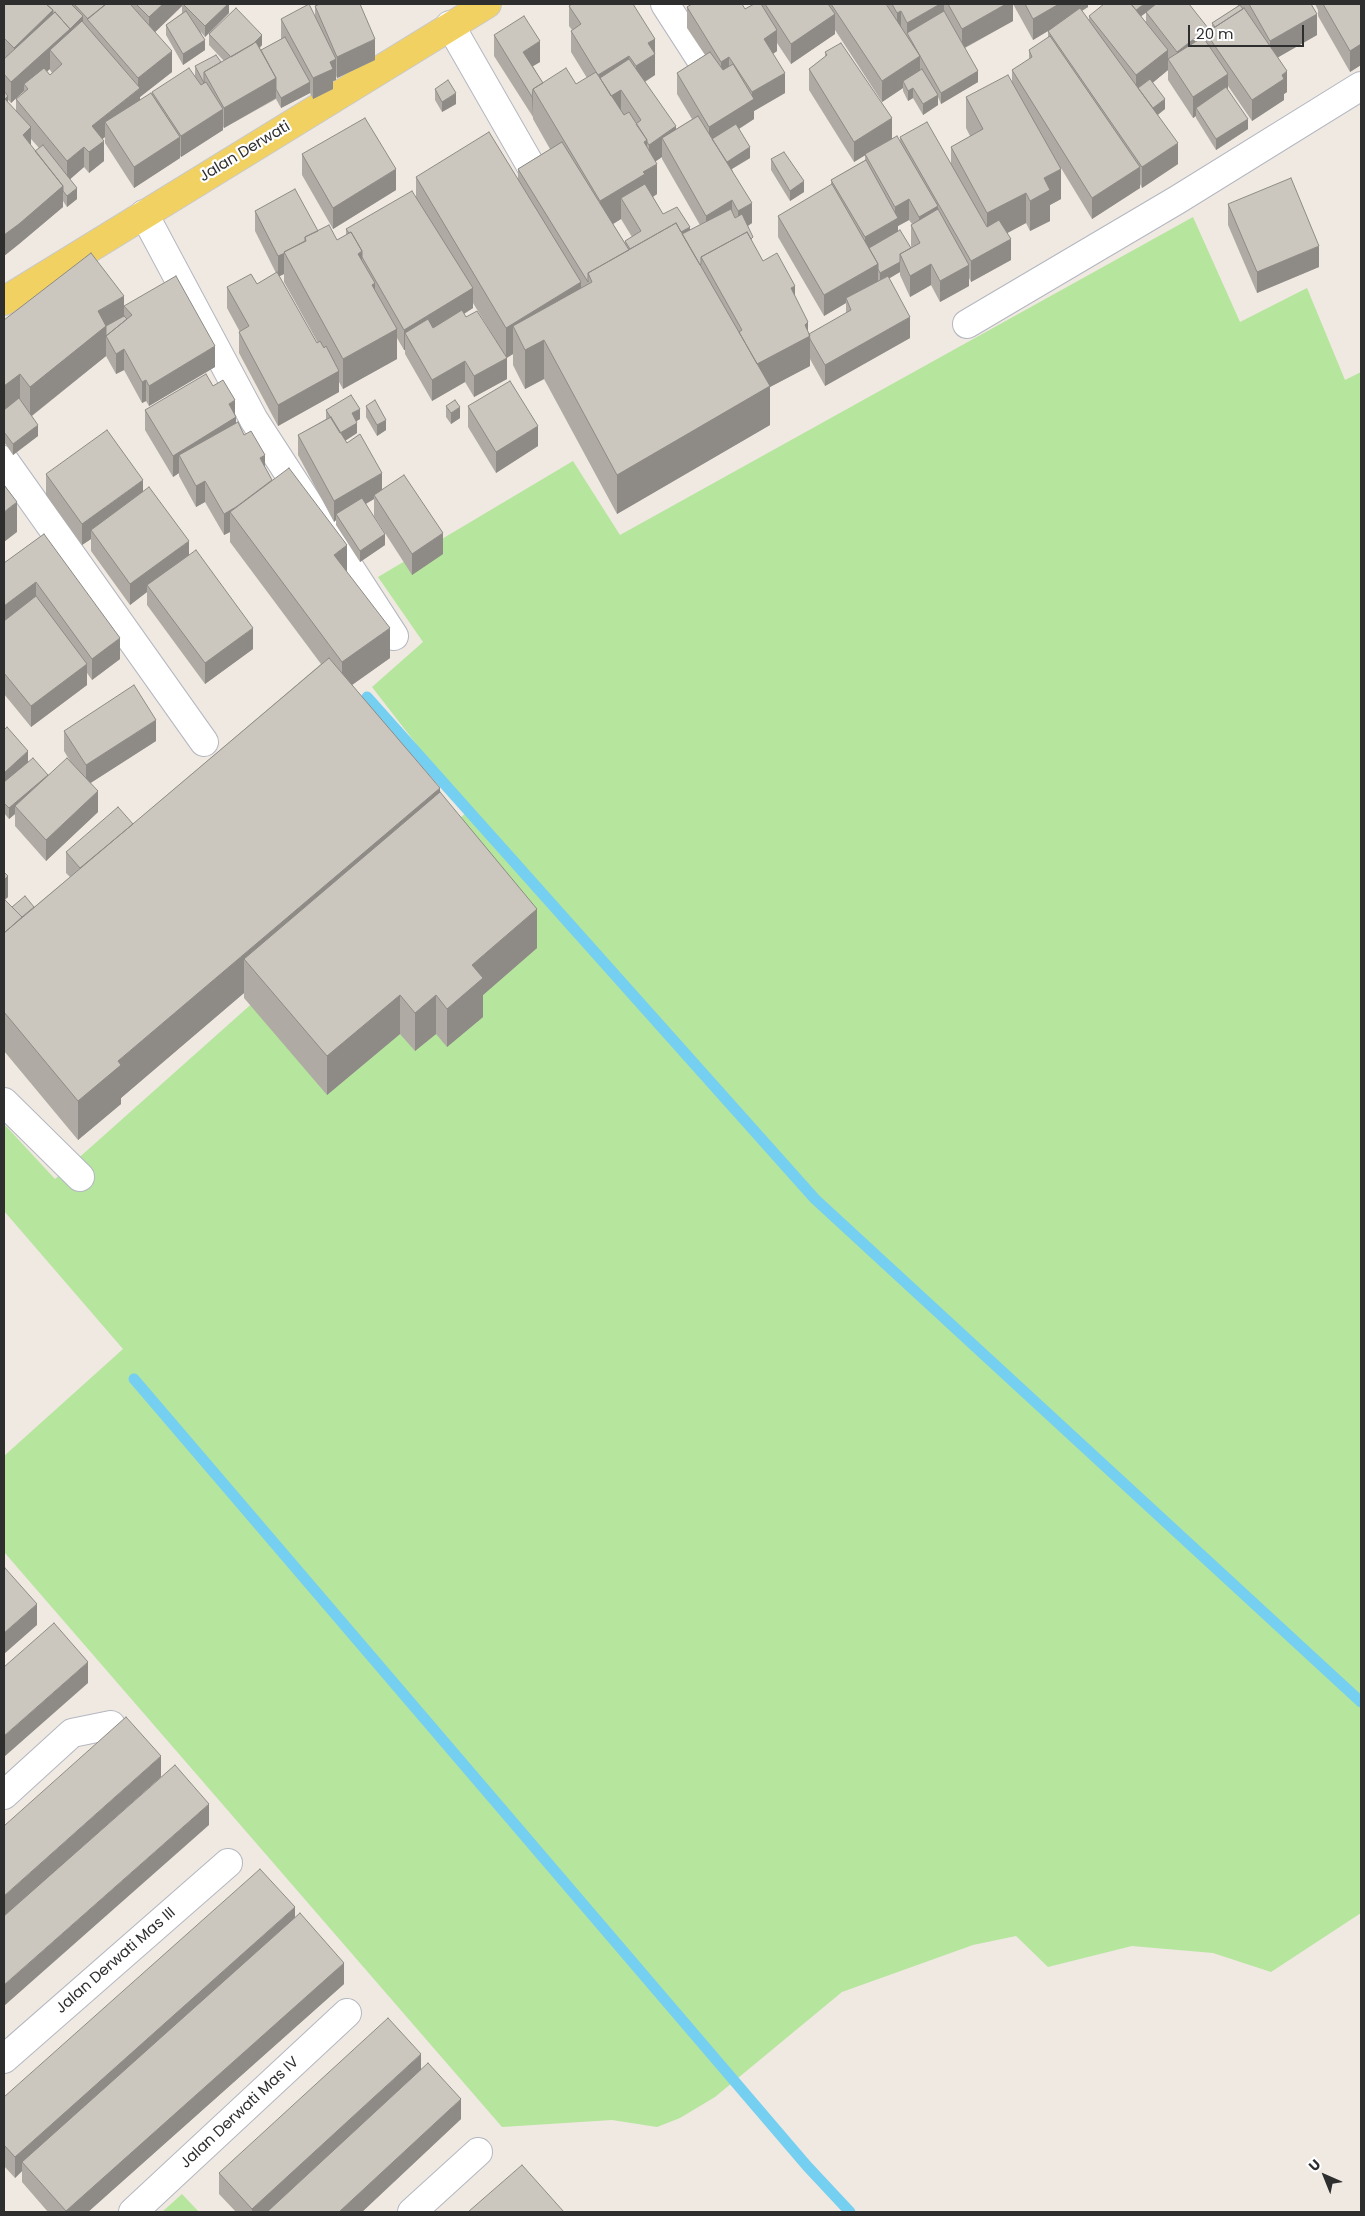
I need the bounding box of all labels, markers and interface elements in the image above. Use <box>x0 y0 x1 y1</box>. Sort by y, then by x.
scale bar <box>1190 15 1306 47</box>
text: 20 m <box>1196 23 1234 44</box>
street label: Jalan Derwati <box>196 118 294 186</box>
street label: Jalan Derwati Mas III <box>53 1904 179 2018</box>
street label: Jalan Derwati Mas IV <box>177 2053 303 2173</box>
north arrow <box>1300 2151 1350 2201</box>
text: U <box>1304 2155 1325 2176</box>

